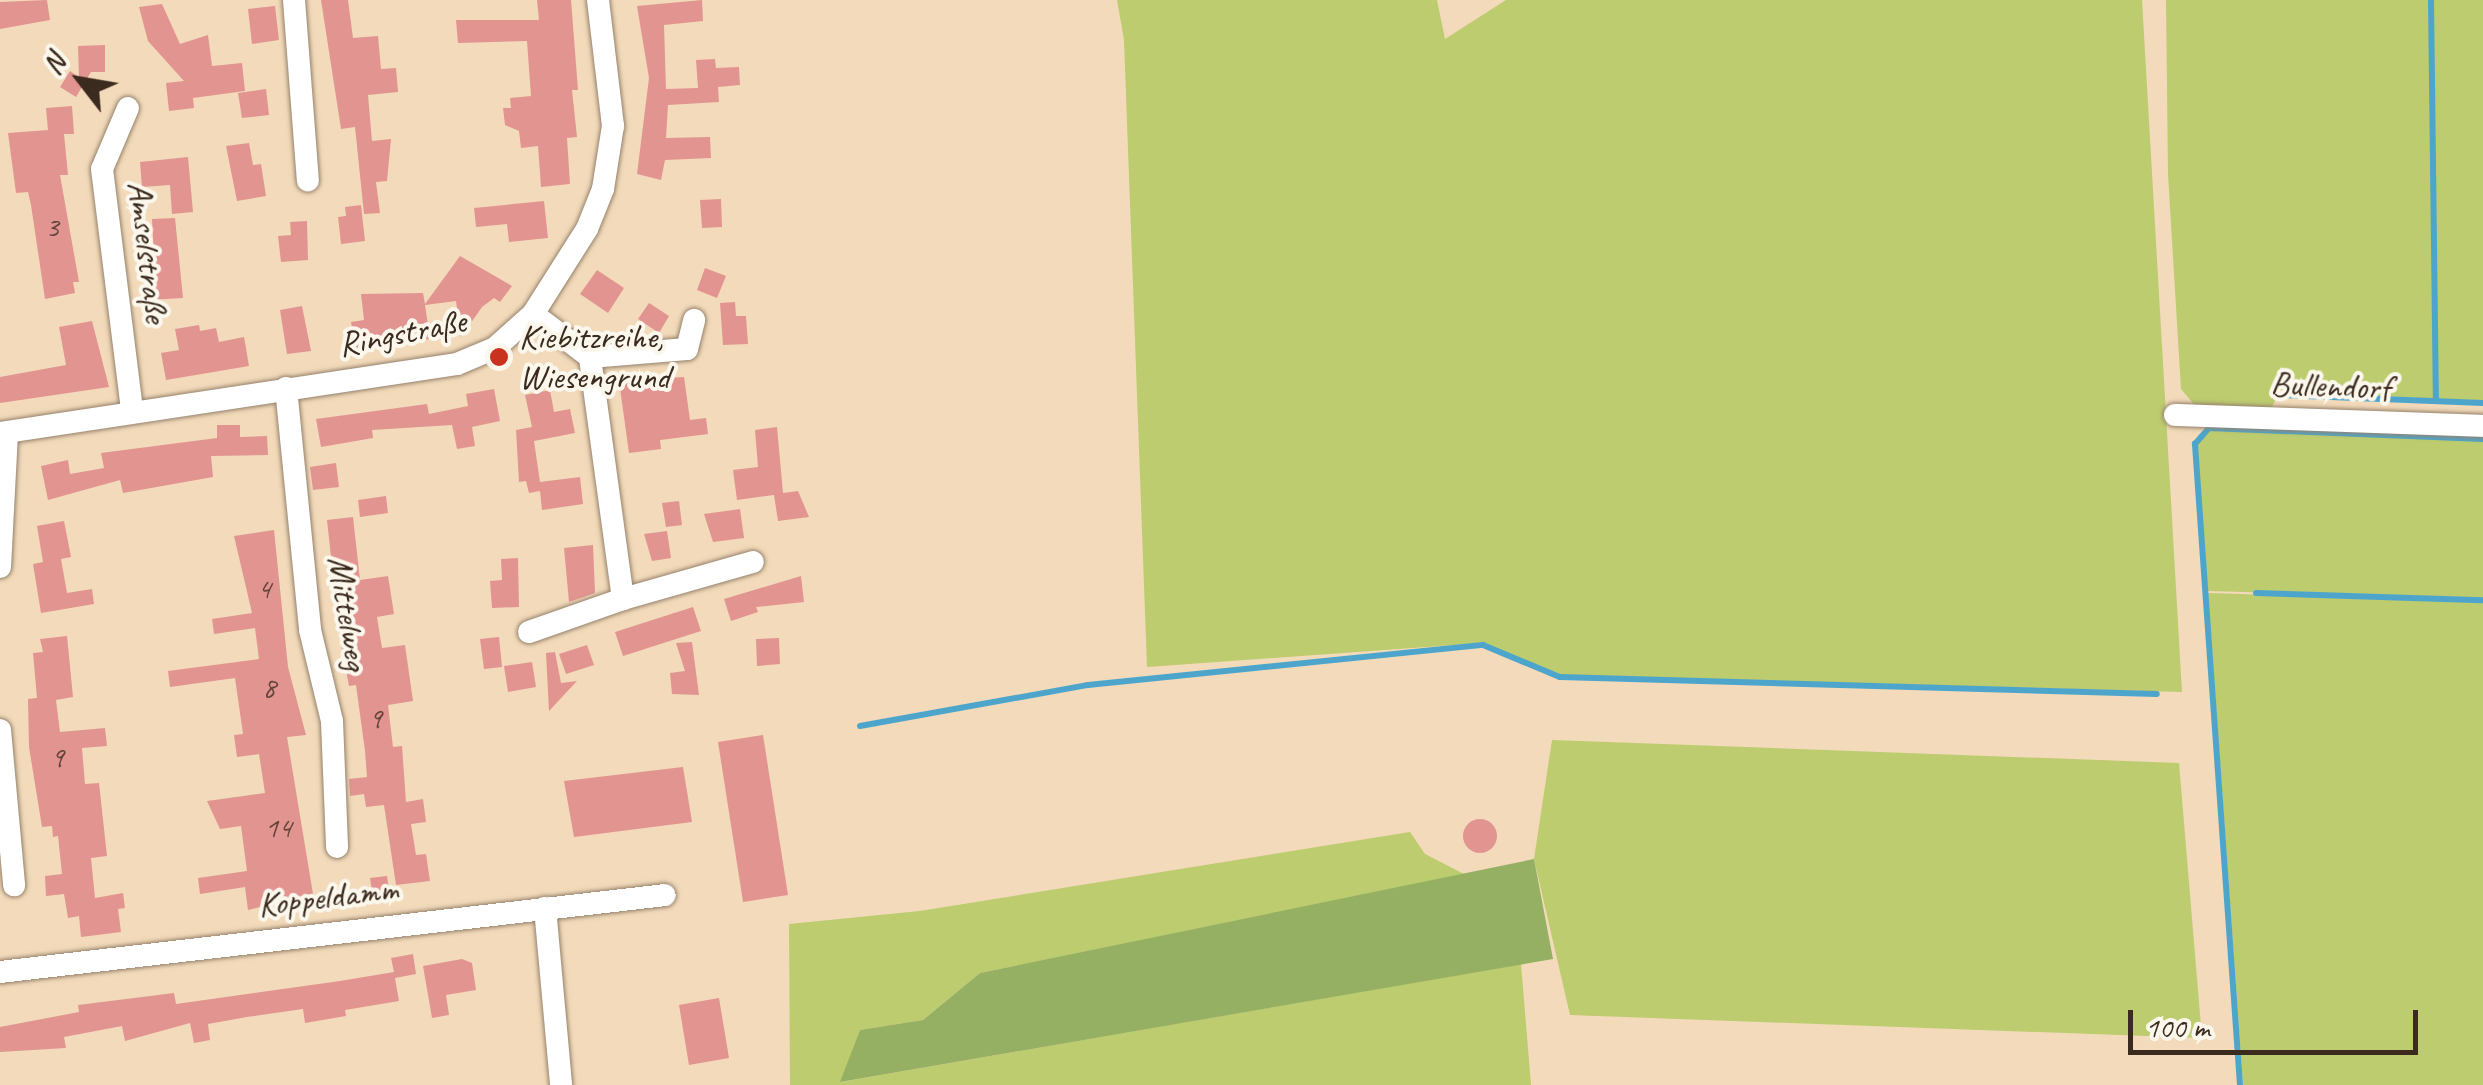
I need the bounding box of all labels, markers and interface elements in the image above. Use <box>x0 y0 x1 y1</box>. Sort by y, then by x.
north arrow <box>30 30 130 130</box>
text: N <box>34 48 73 81</box>
street label: Amselstraße <box>119 179 177 325</box>
house number: 3 <box>45 208 59 244</box>
street label: Ringstraße <box>335 300 469 366</box>
place label: Kiebitzreihe, Wiesengrund <box>519 316 670 398</box>
marker: Kiebitzreihe, Wiesengrund <box>488 346 510 368</box>
street label: Bullendorf <box>2270 363 2390 409</box>
street label: Mittelweg <box>318 553 378 673</box>
house number: 4 <box>257 570 271 606</box>
house number: 8 <box>262 669 276 705</box>
house number: 9 <box>368 700 382 736</box>
house number: 9 <box>50 739 64 775</box>
house number: 14 <box>265 809 291 845</box>
street label: Koppeldamm <box>256 868 400 926</box>
scale bar <box>2133 990 2423 1052</box>
text: 100 m <box>2145 1008 2210 1046</box>

